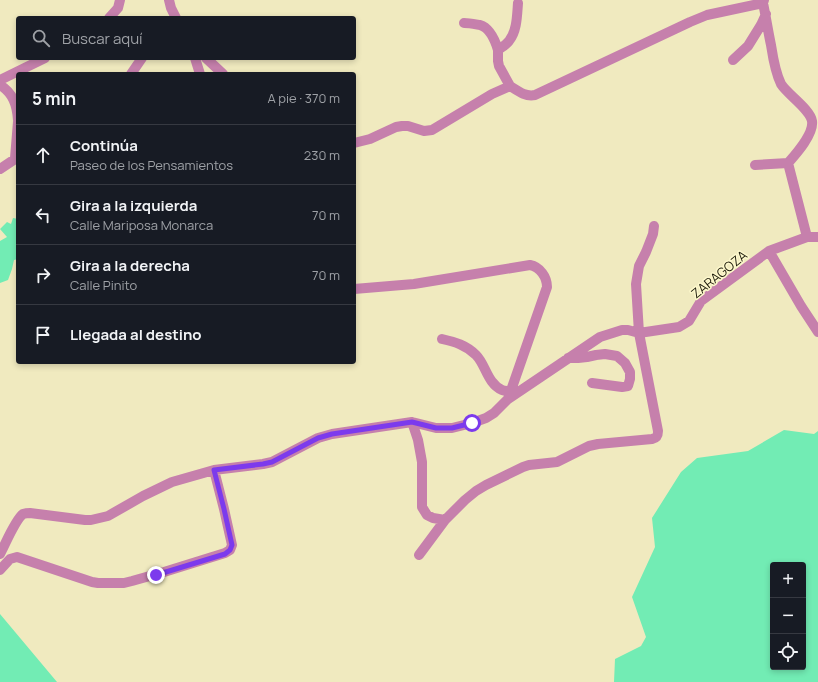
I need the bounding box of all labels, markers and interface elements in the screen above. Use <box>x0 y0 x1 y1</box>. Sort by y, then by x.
search box <box>16 16 356 60</box>
icon: search <box>30 27 52 49</box>
text: Buscar aquí <box>62 28 143 49</box>
text: 5 min <box>32 87 76 110</box>
text: A pie · 370 m <box>267 89 340 107</box>
text: Continúa <box>70 135 138 156</box>
icon: ahead <box>32 144 54 166</box>
text: 230 m <box>304 146 340 164</box>
text: Paseo de los Pensamientos <box>70 156 233 174</box>
text: Gira a la izquierda <box>70 195 197 216</box>
icon: left <box>32 204 54 226</box>
text: 70 m <box>312 206 340 224</box>
text: Calle Mariposa Monarca <box>70 216 213 234</box>
street label: ZARAGOZA <box>687 246 751 302</box>
text: Gira a la derecha <box>70 255 190 276</box>
icon: right <box>32 264 54 286</box>
text: 70 m <box>312 266 340 284</box>
text: Calle Pinito <box>70 276 137 294</box>
icon: arrive <box>32 324 54 346</box>
text: Llegada al destino <box>70 324 202 345</box>
route start <box>463 414 481 432</box>
map controls <box>770 562 806 670</box>
button: + <box>770 562 806 598</box>
route end <box>147 566 165 584</box>
button: − <box>770 598 806 634</box>
button: locate <box>770 634 806 670</box>

